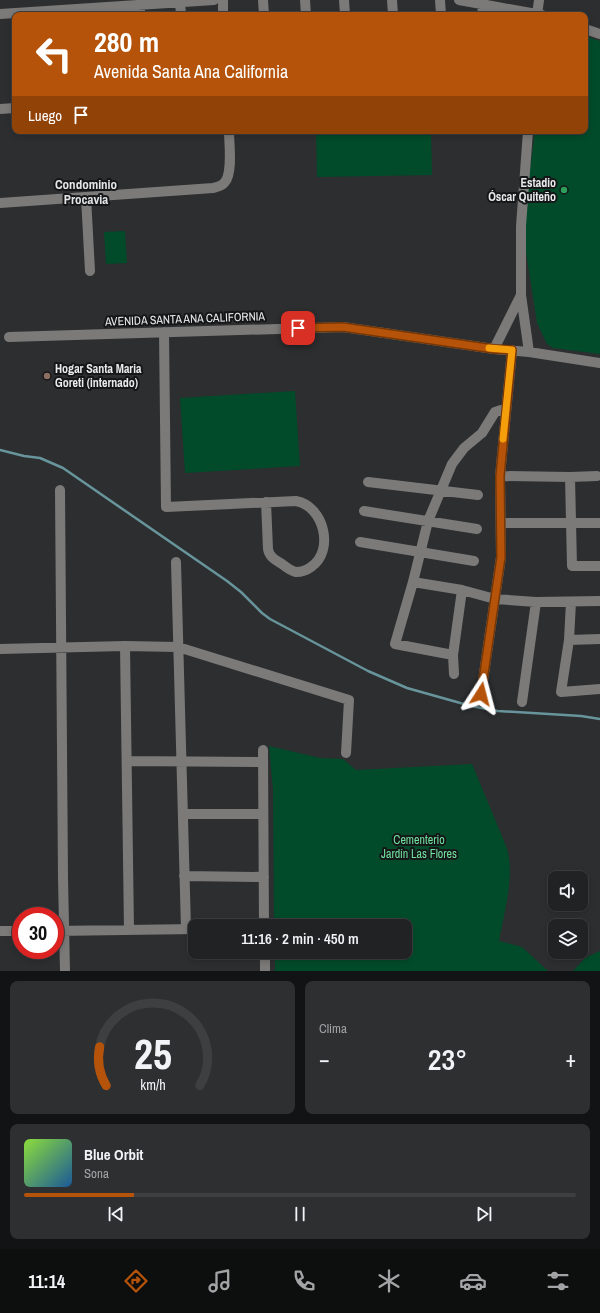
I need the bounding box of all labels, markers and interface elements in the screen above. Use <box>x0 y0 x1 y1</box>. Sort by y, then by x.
text: 280 m <box>94 23 159 61</box>
icon: left <box>28 28 80 80</box>
text: Avenida Santa Ana California <box>94 59 288 84</box>
icon: arrive <box>70 104 92 126</box>
text: Luego <box>28 105 62 126</box>
place label: Estadio Óscar Quiteño <box>488 175 556 205</box>
district label: Condominio Procavia <box>55 176 117 208</box>
marker: Estadio Óscar Quiteño <box>559 185 569 195</box>
street label: AVENIDA SANTA ANA CALIFORNIA <box>104 308 266 330</box>
pin <box>281 311 315 345</box>
icon: arrive <box>287 317 309 339</box>
place label: Hogar Santa Maria Goreti (internado) <box>55 361 142 391</box>
marker: Hogar Santa Maria Goreti (internado) <box>42 371 52 381</box>
position arrow <box>460 673 502 715</box>
park label: Cementerio Jardín Las Flores <box>381 832 457 862</box>
map controls <box>548 871 588 959</box>
button: sound <box>548 871 588 911</box>
speed limit sign: 30 <box>12 907 64 959</box>
button: layers <box>548 919 588 959</box>
text: 11:16 · 2 min · 450 m <box>241 928 359 949</box>
text: Clima <box>319 1020 347 1037</box>
text: 25 <box>134 1025 171 1081</box>
text: 23° <box>428 1039 467 1079</box>
text: − <box>319 1044 330 1074</box>
text: + <box>565 1044 576 1074</box>
text: km/h <box>140 1074 165 1093</box>
text: Blue Orbit <box>84 1144 143 1165</box>
text: Sona <box>84 1165 109 1182</box>
icon: previous <box>105 1203 127 1225</box>
icon: pause <box>289 1203 311 1225</box>
icon: next <box>473 1203 495 1225</box>
icon: directions <box>122 1267 150 1295</box>
icon: music <box>206 1267 234 1295</box>
icon: phone <box>290 1267 318 1295</box>
icon: climate <box>375 1267 403 1295</box>
icon: car <box>459 1267 487 1295</box>
icon: filters <box>544 1267 572 1295</box>
text: 11:14 <box>28 1269 65 1294</box>

